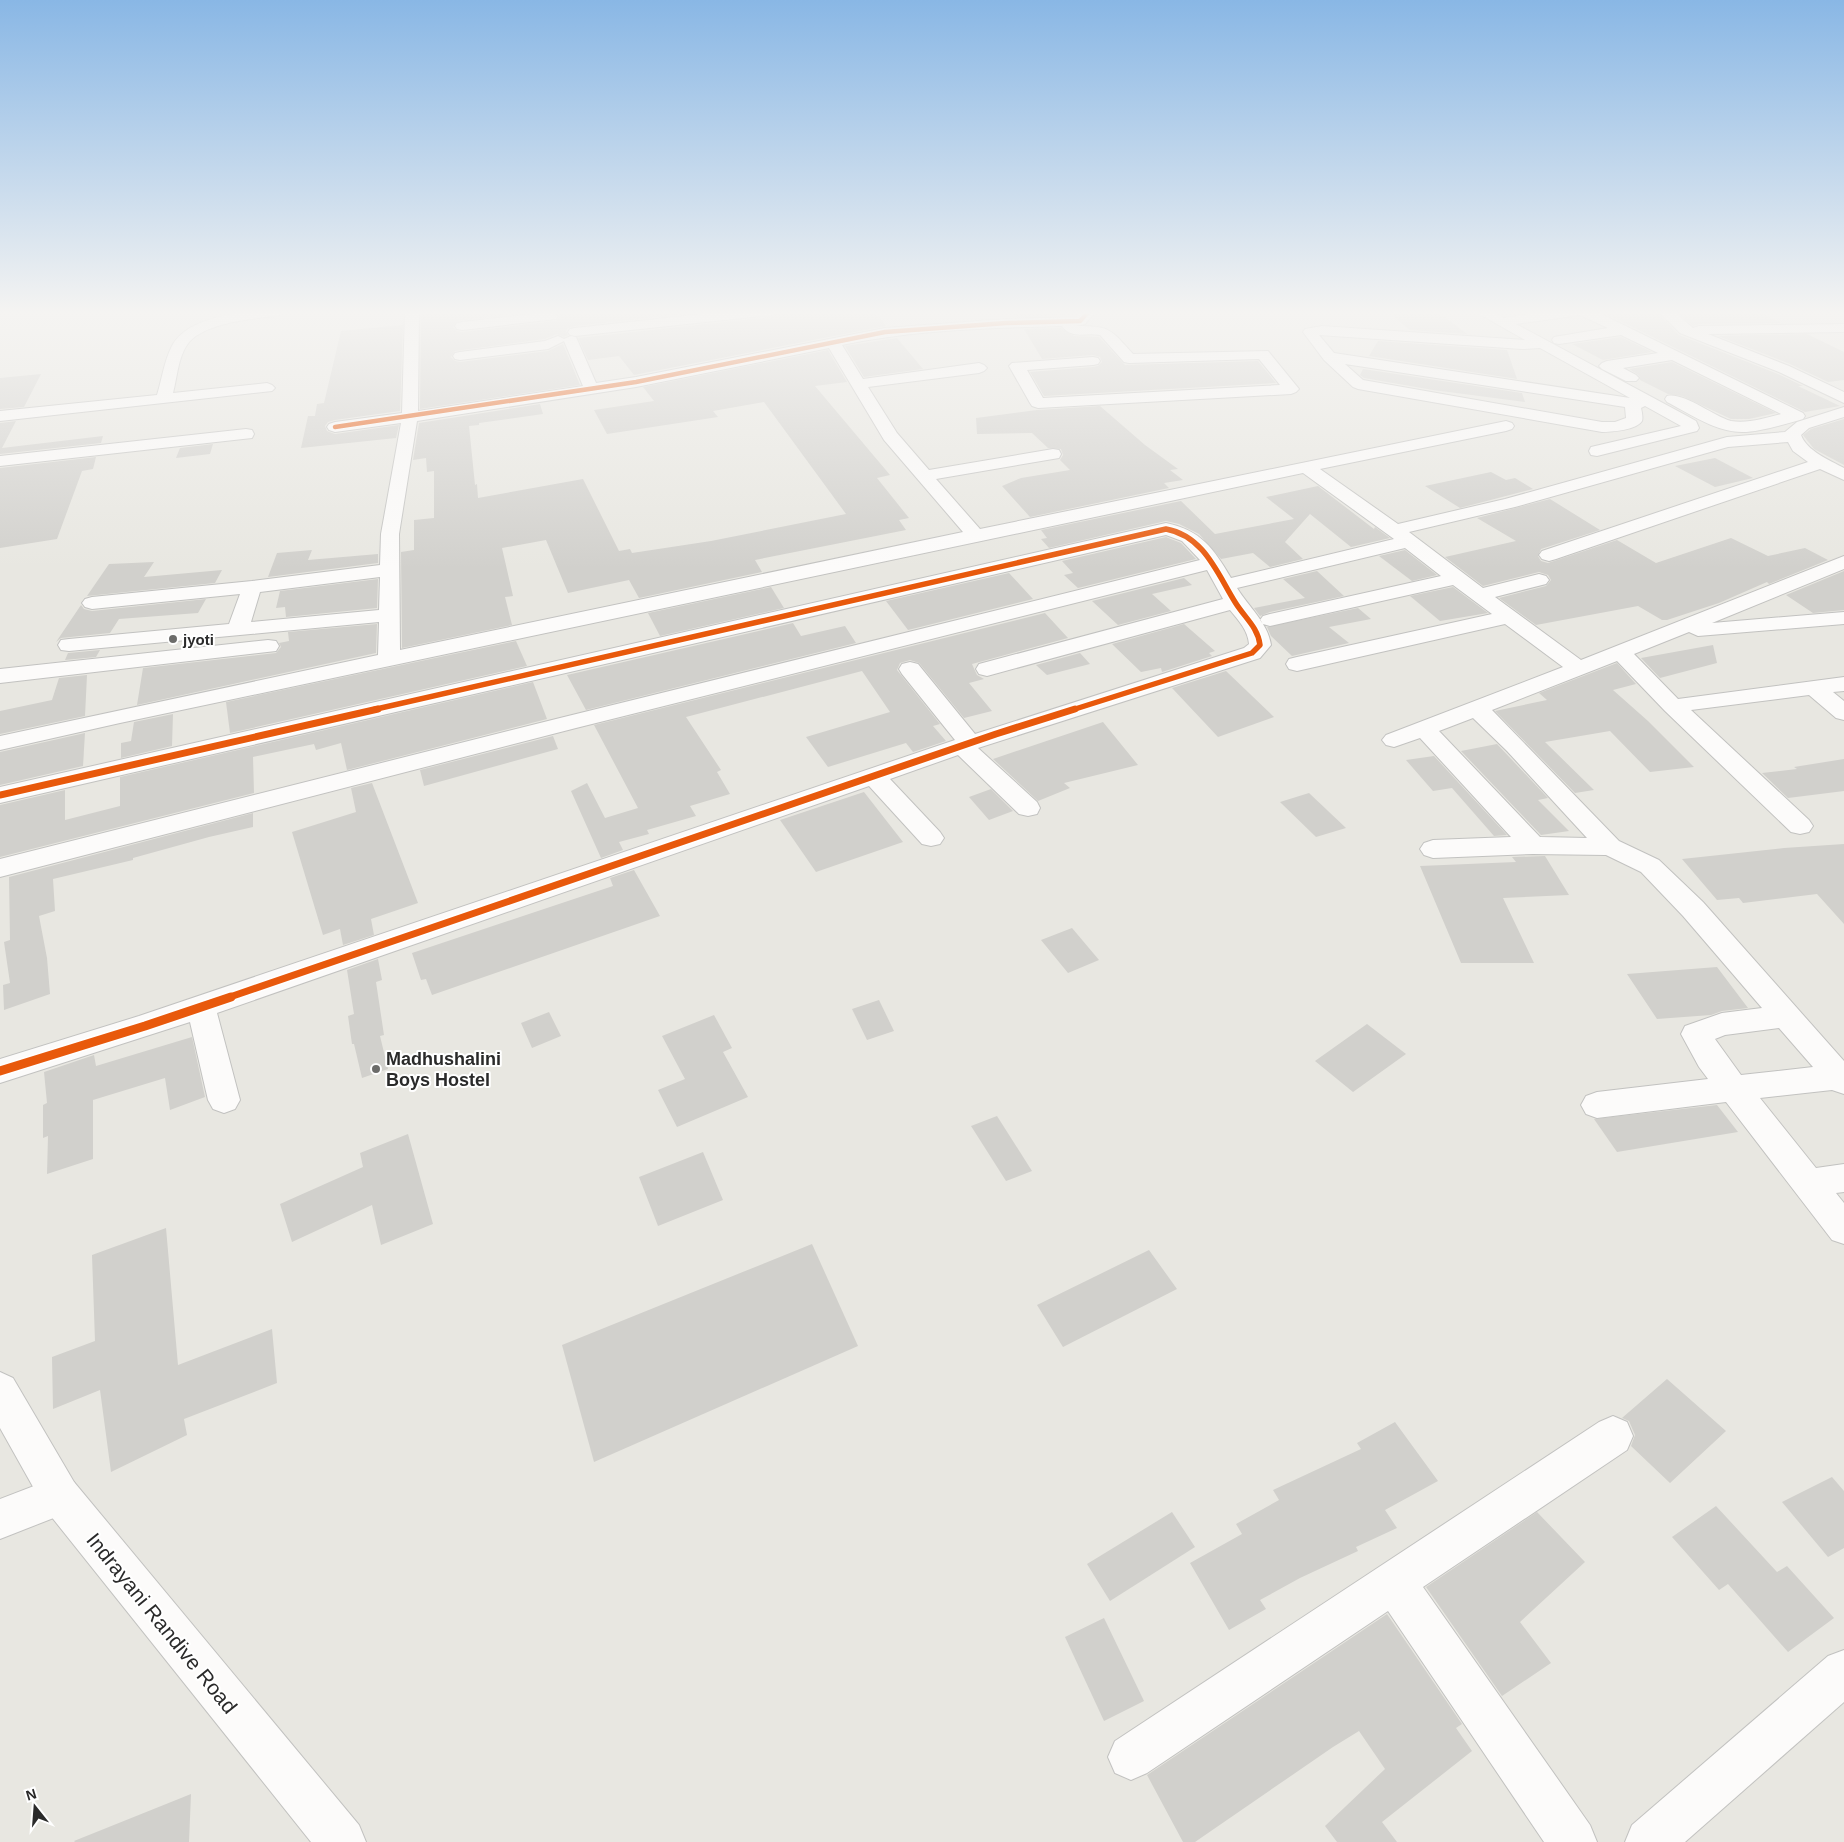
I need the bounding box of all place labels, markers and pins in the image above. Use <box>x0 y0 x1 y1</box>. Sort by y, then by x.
place label: jyoti <box>182 631 214 648</box>
marker: jyoti <box>167 633 179 645</box>
place label: Madhushalini Boys Hostel <box>386 1049 501 1090</box>
marker: Madhushalini Boys Hostel <box>370 1063 382 1075</box>

